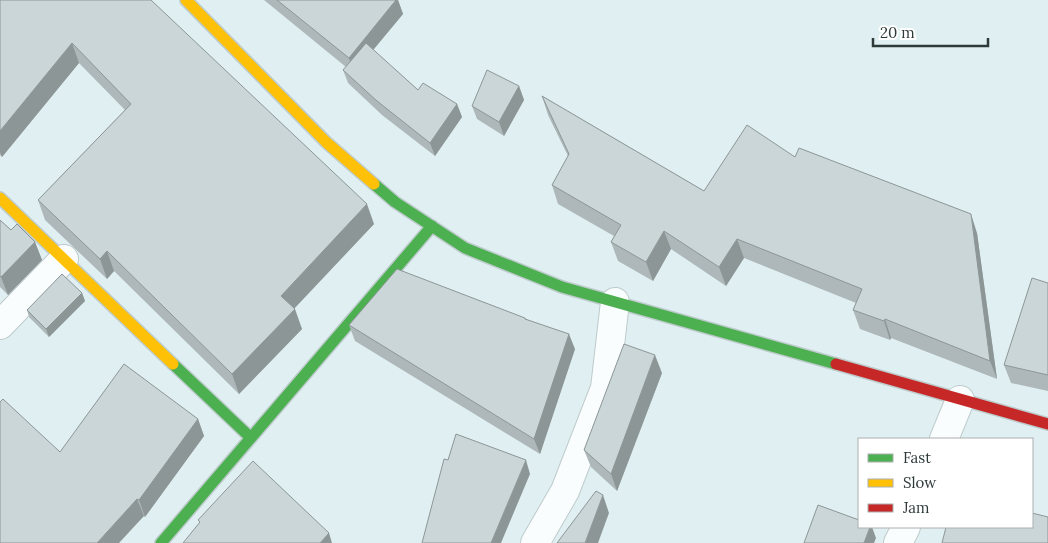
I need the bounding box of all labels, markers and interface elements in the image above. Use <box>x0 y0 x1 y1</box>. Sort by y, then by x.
scale bar <box>873 15 988 47</box>
text: 20 m <box>880 23 915 42</box>
legend <box>858 438 1033 528</box>
text: Fast <box>903 448 931 467</box>
text: Slow <box>903 473 936 492</box>
text: Jam <box>902 498 930 517</box>

